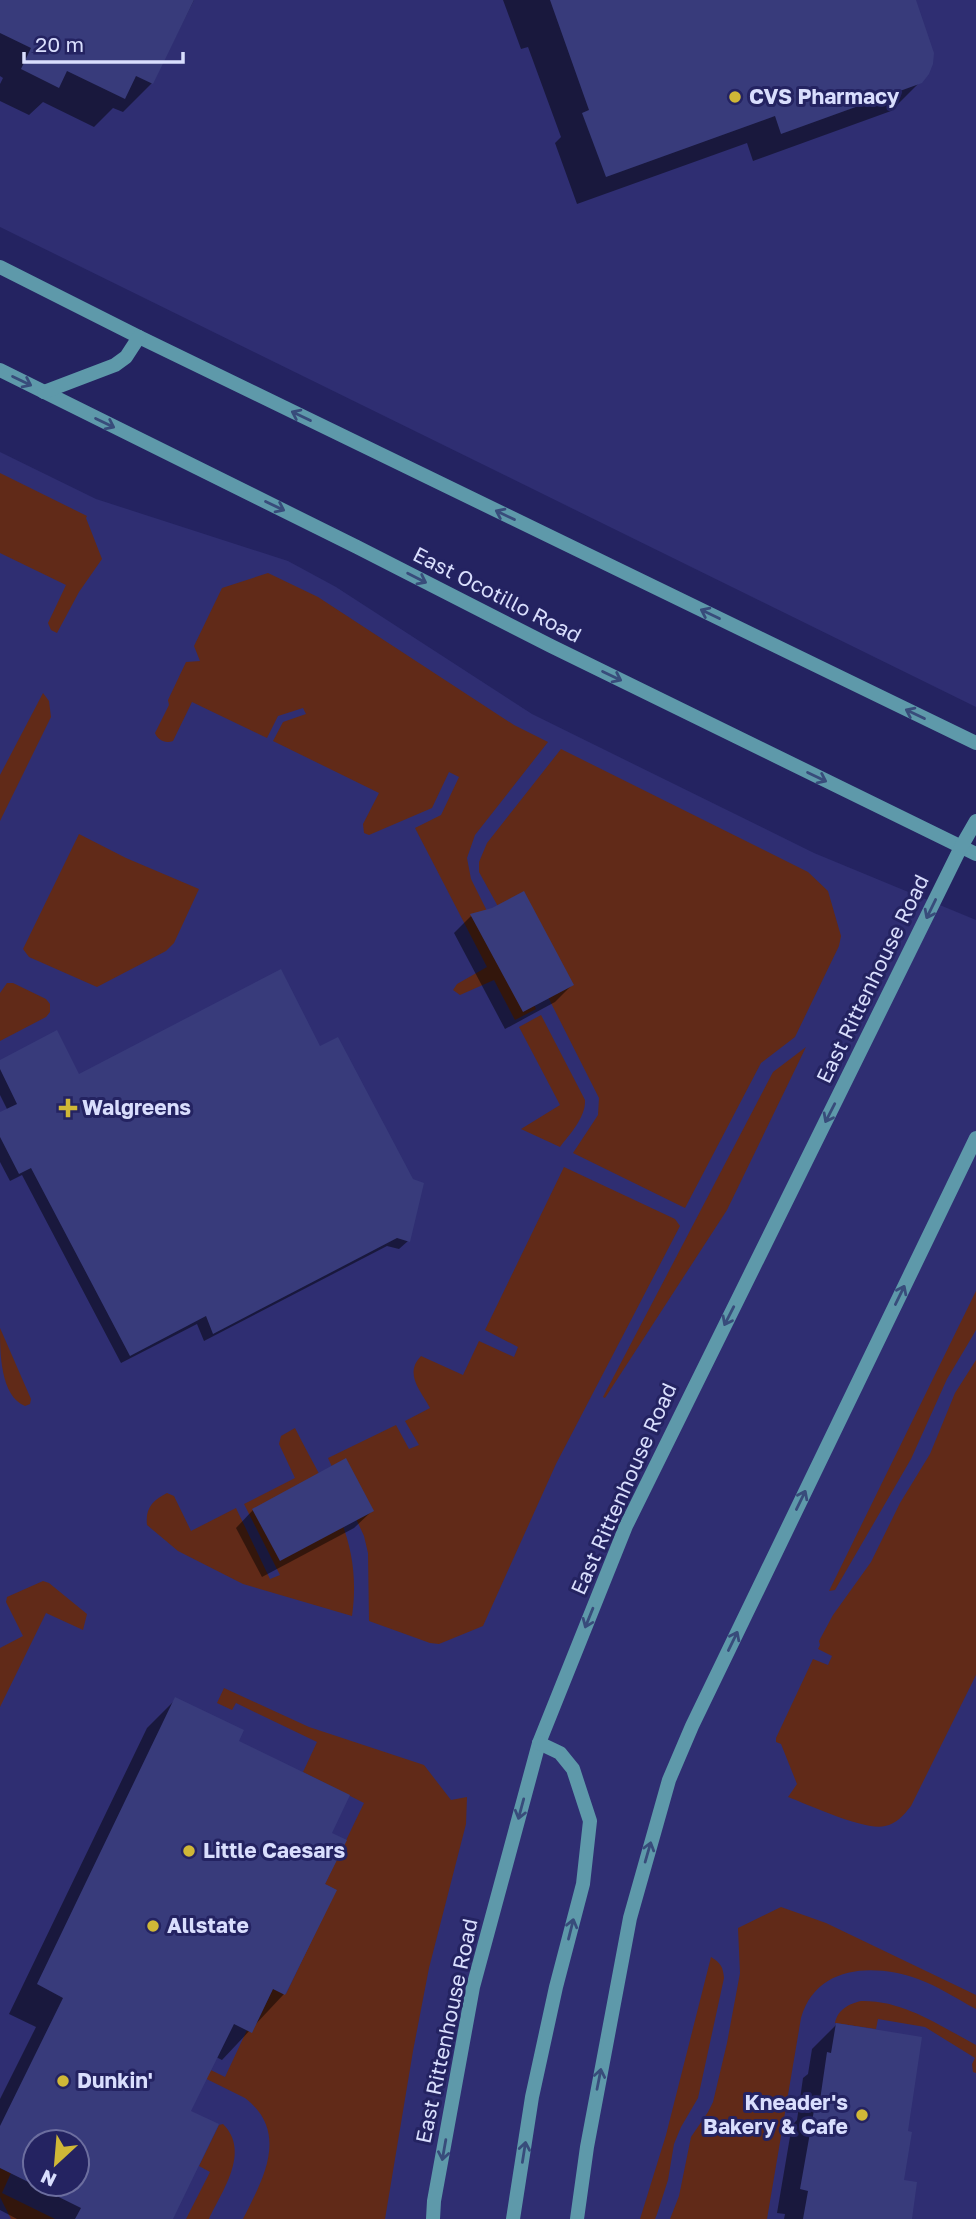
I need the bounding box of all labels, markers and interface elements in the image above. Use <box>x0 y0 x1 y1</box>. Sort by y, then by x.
scale bar <box>24 21 184 65</box>
text: 20 m <box>35 31 84 57</box>
place label: CVS Pharmacy <box>749 83 900 109</box>
marker: CVS Pharmacy <box>727 89 743 105</box>
one-way arrow <box>11 375 32 389</box>
one-way arrow <box>291 408 312 422</box>
one-way arrow <box>95 416 115 430</box>
one-way arrow <box>264 500 285 514</box>
one-way arrow <box>495 508 516 521</box>
street label: East Ocotillo Road <box>409 540 586 648</box>
one-way arrow <box>407 571 427 585</box>
one-way arrow <box>700 607 721 621</box>
one-way arrow <box>601 670 622 684</box>
one-way arrow <box>905 706 926 720</box>
one-way arrow <box>806 770 827 784</box>
street label: East Rittenhouse Road <box>810 870 934 1087</box>
one-way arrow <box>924 898 938 919</box>
place label: Walgreens <box>82 1094 191 1120</box>
marker: Walgreens <box>60 1100 76 1116</box>
one-way arrow <box>823 1102 837 1122</box>
one-way arrow <box>894 1285 907 1306</box>
one-way arrow <box>721 1305 735 1326</box>
street label: East Rittenhouse Road <box>565 1379 682 1599</box>
one-way arrow <box>795 1490 808 1511</box>
one-way arrow <box>581 1606 594 1628</box>
one-way arrow <box>726 1631 740 1652</box>
one-way arrow <box>514 1797 527 1820</box>
place label: Little Caesars <box>203 1837 346 1863</box>
one-way arrow <box>643 1841 656 1863</box>
marker: Little Caesars <box>181 1843 197 1859</box>
place label: Allstate <box>167 1912 249 1938</box>
street label: East Rittenhouse Road <box>409 1916 483 2146</box>
marker: Allstate <box>145 1918 161 1934</box>
one-way arrow <box>565 1918 578 1941</box>
place label: Dunkin' <box>77 2067 153 2093</box>
one-way arrow <box>593 2068 607 2091</box>
marker: Dunkin' <box>55 2073 71 2089</box>
place label: Kneader's Bakery & Cafe <box>703 2089 848 2139</box>
marker: Kneader's Bakery & Cafe <box>854 2107 870 2123</box>
north arrow <box>21 2128 91 2198</box>
one-way arrow <box>436 2138 450 2161</box>
one-way arrow <box>518 2141 531 2163</box>
text: N <box>37 2165 60 2192</box>

